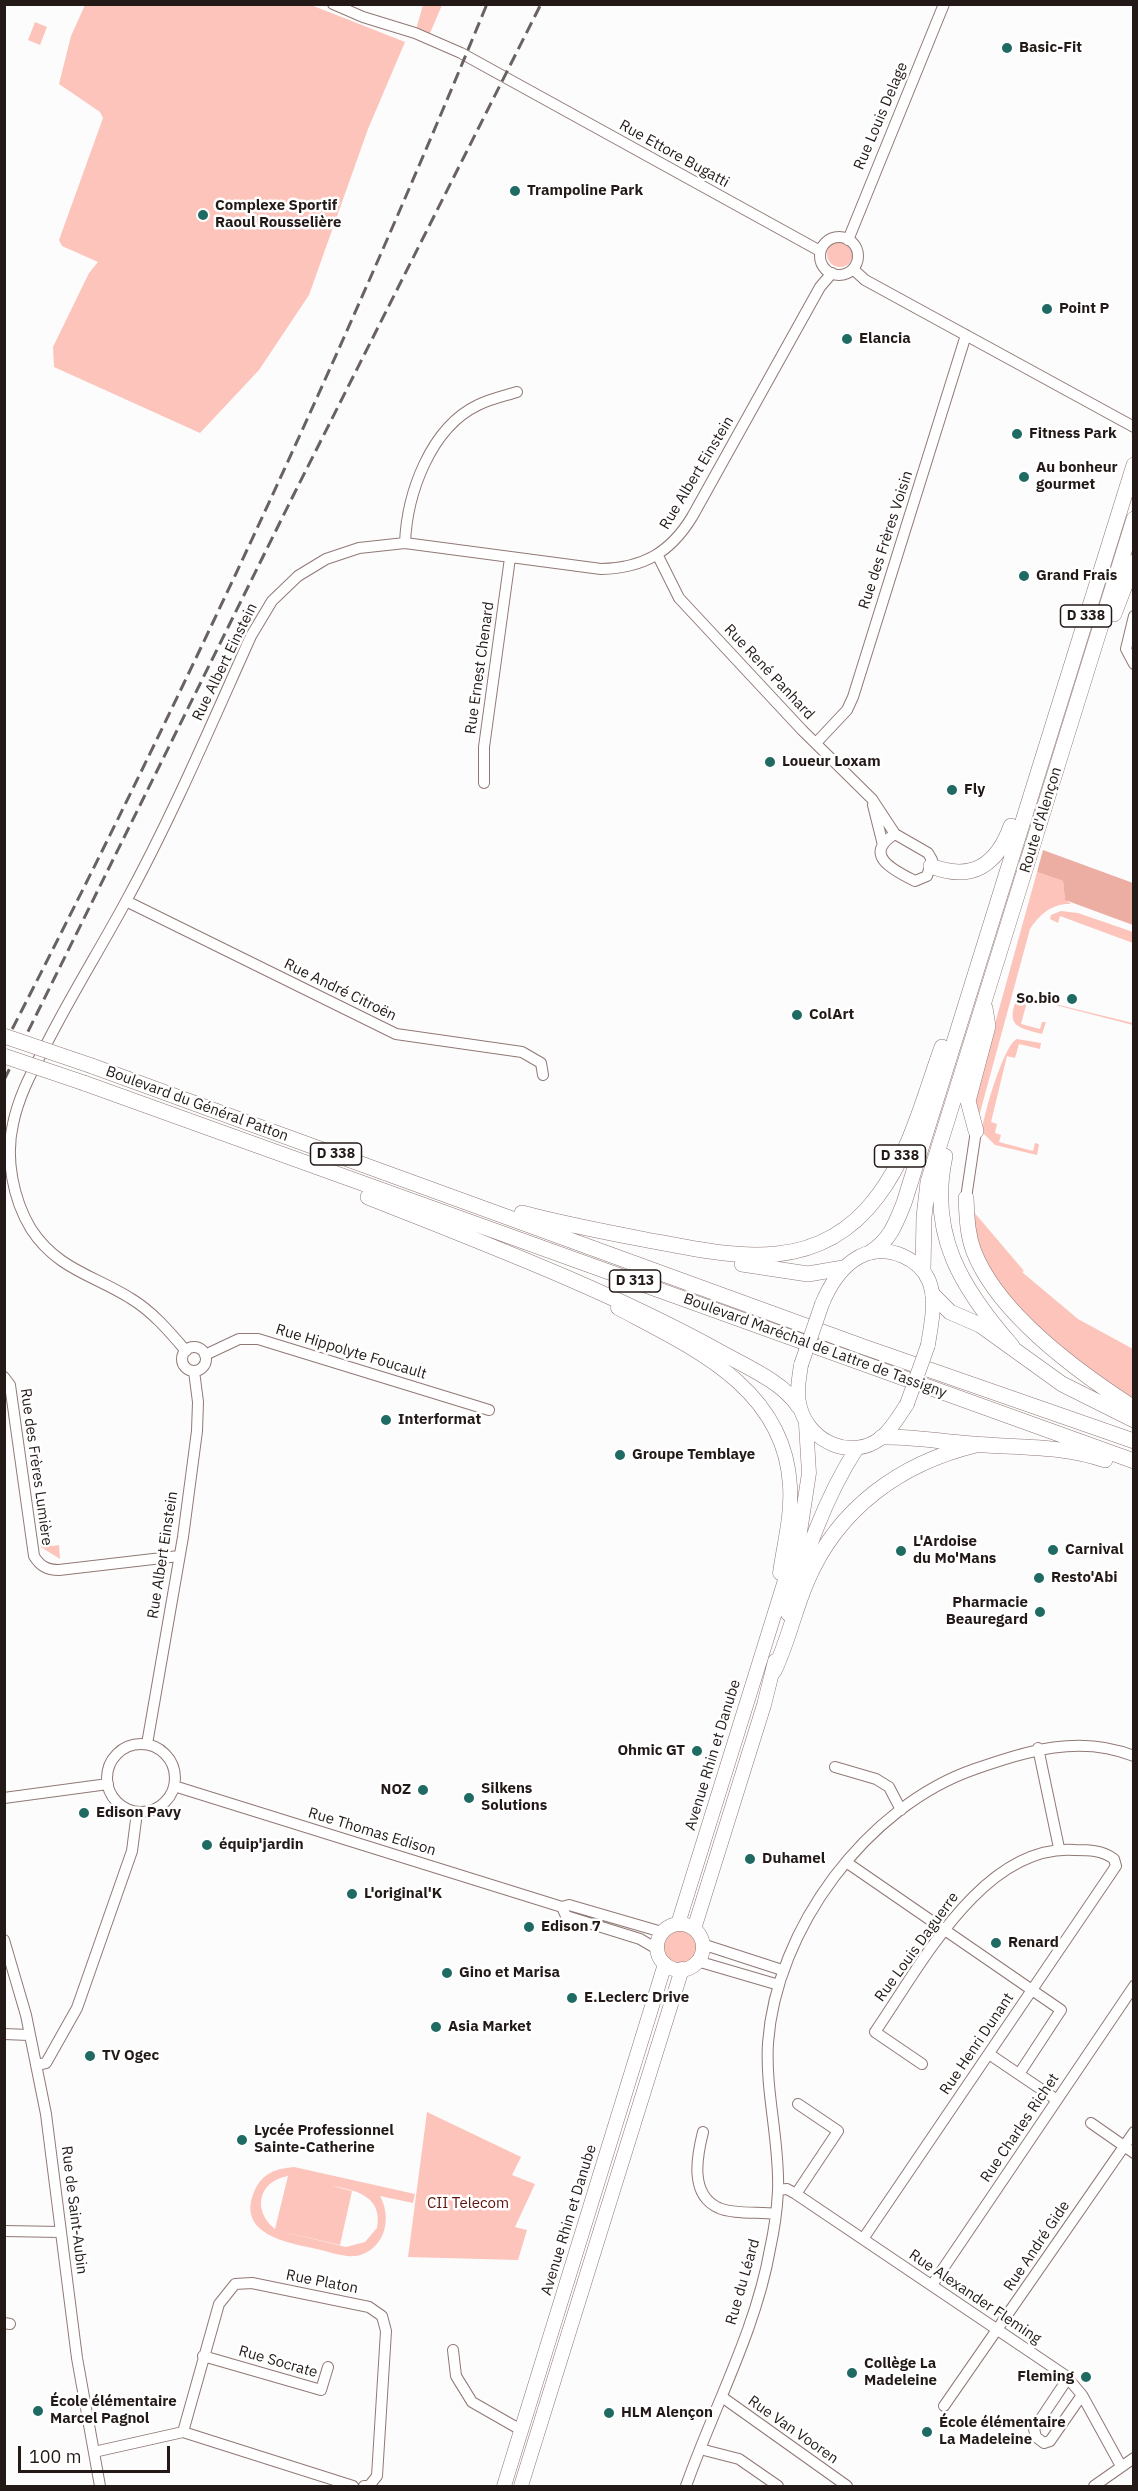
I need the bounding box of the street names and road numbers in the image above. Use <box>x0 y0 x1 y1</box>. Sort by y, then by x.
street label: Rue Louis Delage <box>850 59 912 173</box>
street label: Rue Ettore Bugatti <box>616 116 732 192</box>
street label: Rue Albert Einstein <box>656 413 738 533</box>
street label: Rue des Frères Voisin <box>855 469 917 611</box>
street label: Rue Albert Einstein <box>189 600 261 724</box>
street label: Rue Ernest Chenard <box>462 601 498 735</box>
road number: D 338 <box>1060 605 1112 627</box>
street label: Rue René Panhard <box>720 621 818 723</box>
street label: Route d'Alençon <box>1016 765 1066 875</box>
street label: Rue André Citroën <box>281 955 399 1025</box>
street label: Boulevard du Général Patton <box>103 1062 291 1146</box>
road number: D 338 <box>310 1143 362 1165</box>
road number: D 338 <box>874 1145 926 1167</box>
road number: D 313 <box>610 1270 660 1292</box>
street label: Boulevard Maréchal de Lattre de Tassigny <box>681 1290 949 1402</box>
street label: Rue Hippolyte Foucault <box>273 1320 429 1384</box>
street label: Rue des Frères Lumière <box>16 1387 56 1547</box>
street label: Rue Albert Einstein <box>144 1490 182 1620</box>
street label: Avenue Rhin et Danube <box>681 1677 745 1833</box>
street label: Rue Thomas Edison <box>306 1804 438 1860</box>
street label: Rue Louis Daguerre <box>871 1889 963 2005</box>
street label: Rue Henri Dunant <box>936 1990 1018 2098</box>
street label: Rue Charles Richet <box>977 2070 1063 2186</box>
street label: Avenue Rhin et Danube <box>537 2142 601 2298</box>
street label: Rue de Saint-Aubin <box>57 2145 91 2275</box>
street label: Rue André Gide <box>1000 2197 1074 2295</box>
street label: Rue du Léard <box>722 2237 764 2327</box>
street label: Rue Alexander Fleming <box>905 2246 1045 2348</box>
street label: Rue Platon <box>284 2266 360 2298</box>
street label: Rue Socrate <box>236 2342 320 2382</box>
street label: Rue Van Vooren <box>744 2392 842 2468</box>

